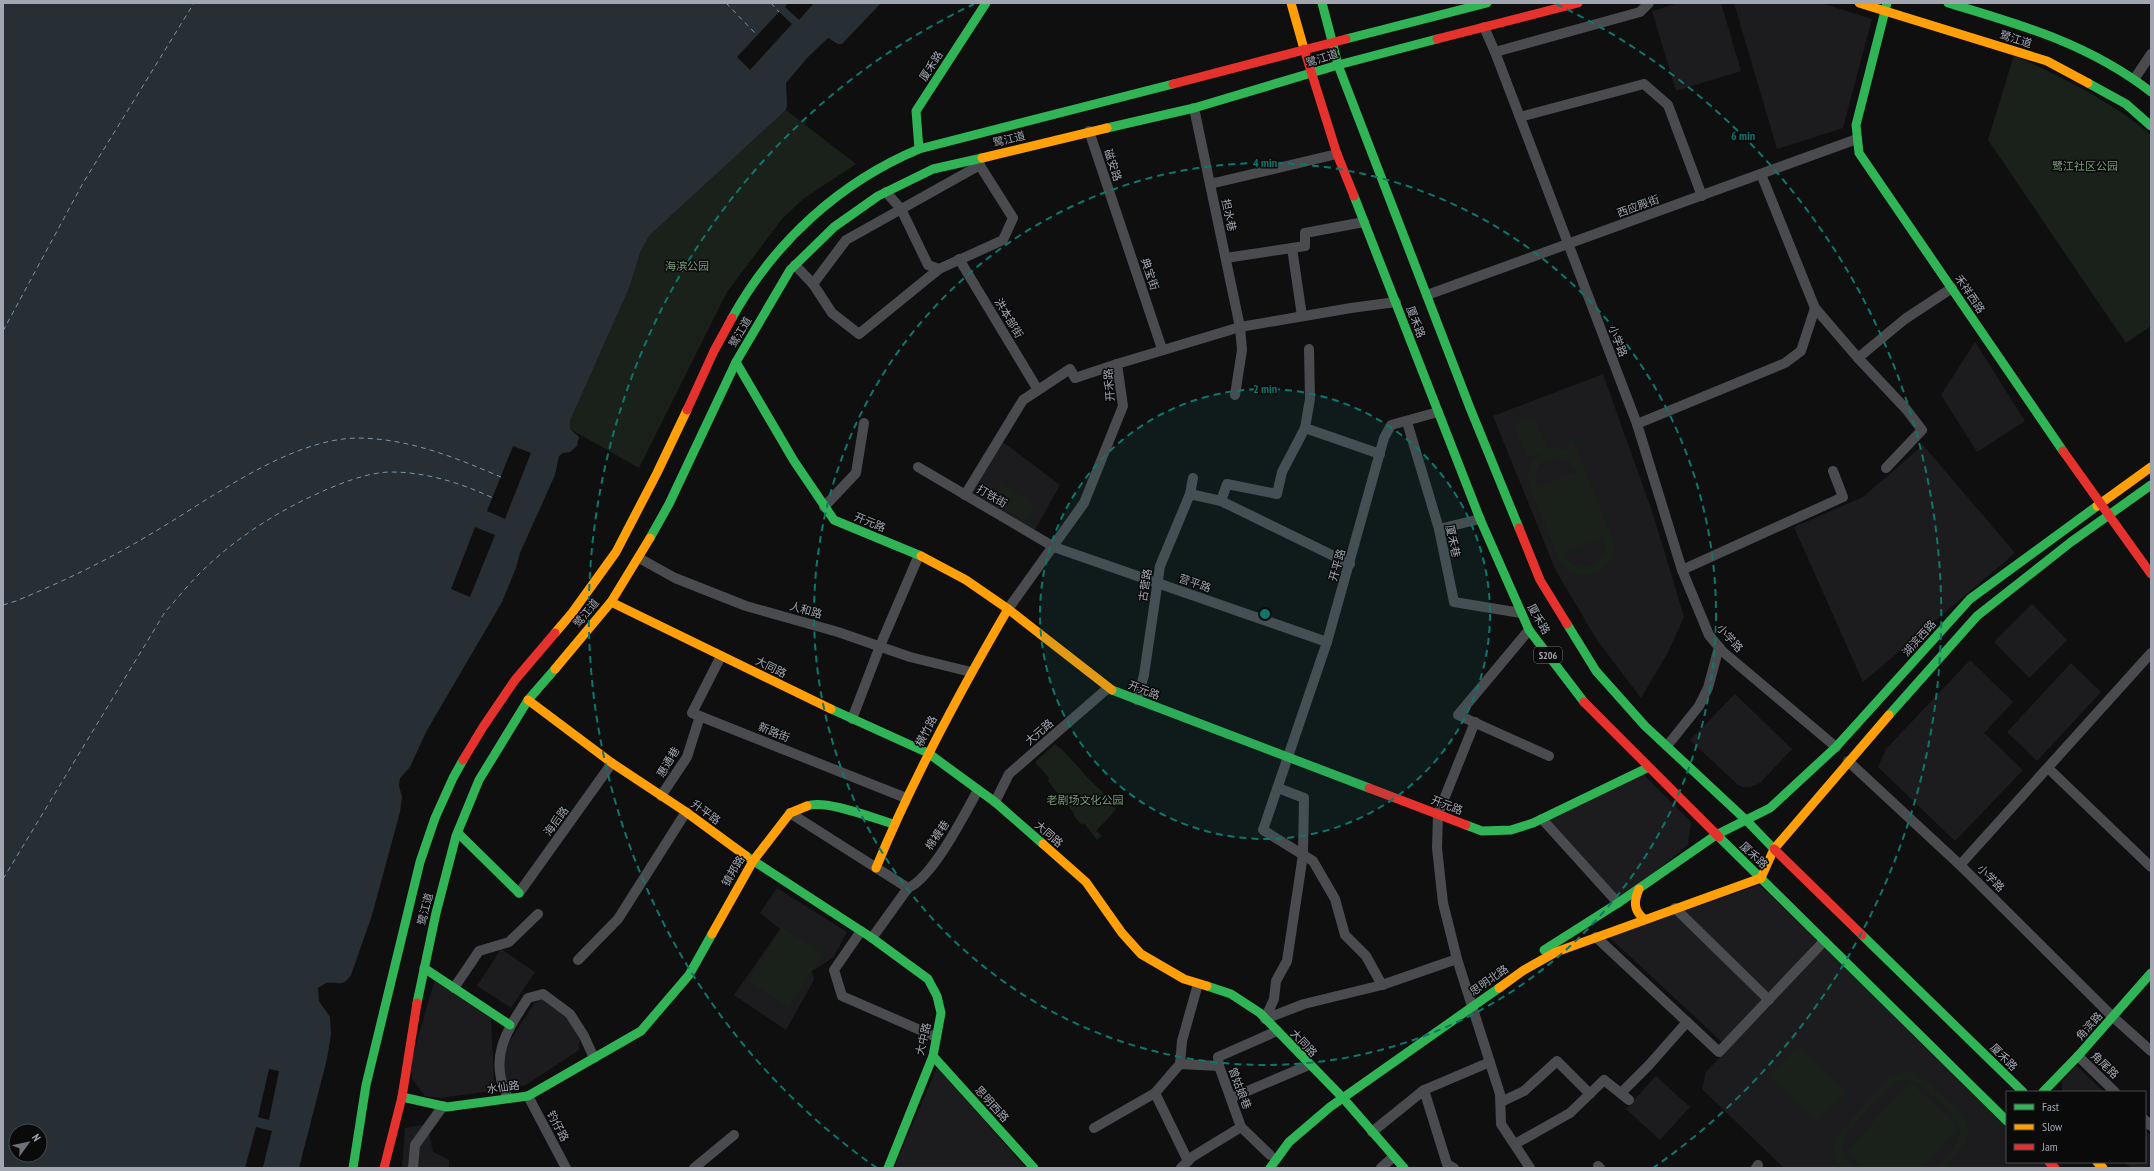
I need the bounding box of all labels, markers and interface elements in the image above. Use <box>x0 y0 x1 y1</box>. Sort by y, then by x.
street label: 鹭江道 <box>1998 27 2034 51</box>
street label: 鹭江道 <box>1304 46 1340 70</box>
street label: 厦禾路 <box>916 48 946 84</box>
street label: 鹭江道 <box>991 128 1027 150</box>
text: 6 min <box>1731 128 1755 143</box>
street label: 磁安路 <box>1101 147 1125 183</box>
text: 4 min <box>1253 155 1277 170</box>
park label: 鹭江社区公园 <box>2052 159 2118 173</box>
street label: 西应殿街 <box>1615 192 1661 220</box>
street label: 担水巷 <box>1219 197 1239 233</box>
street label: 典宝街 <box>1138 256 1162 292</box>
park label: 海滨公园 <box>665 259 709 273</box>
street label: 禾祥西路 <box>1952 272 1988 316</box>
street label: 洪本部街 <box>992 296 1026 340</box>
street label: 厦禾路 <box>1404 304 1428 340</box>
street label: 鹭江道 <box>726 314 754 350</box>
street label: 小学路 <box>1606 323 1630 359</box>
street label: 开禾路 <box>1101 368 1117 402</box>
text: 2 min <box>1253 381 1277 396</box>
street label: 打铁街 <box>974 482 1010 510</box>
street label: 开元路 <box>852 509 888 535</box>
street label: 厦禾巷 <box>1443 523 1463 559</box>
street label: 开平路 <box>1326 547 1348 583</box>
street label: 古营路 <box>1136 568 1154 602</box>
street label: 营平路 <box>1177 571 1213 595</box>
street label: 鹭江道 <box>570 596 602 630</box>
street label: 人和路 <box>788 599 824 621</box>
street label: 厦禾路 <box>1525 601 1553 637</box>
centre of rings <box>1258 607 1272 621</box>
street label: 湖滨西路 <box>1899 617 1939 659</box>
street label: 小学路 <box>1714 621 1746 655</box>
road number: S206 <box>1534 647 1562 663</box>
street label: 大同路 <box>753 653 789 681</box>
street label: 开元路 <box>1126 678 1162 702</box>
street label: 横竹路 <box>912 713 940 749</box>
street label: 大元路 <box>1022 716 1056 748</box>
street label: 新路街 <box>756 719 792 745</box>
street label: 惠通巷 <box>654 744 682 780</box>
park label: 老剧场文化公园 <box>1047 793 1124 807</box>
street label: 开元路 <box>1429 793 1465 817</box>
street label: 升平路 <box>689 797 723 827</box>
street label: 海后路 <box>541 804 571 838</box>
street label: 棉襪巷 <box>922 817 952 853</box>
street label: 大同路 <box>1032 818 1066 850</box>
street label: 厦禾路 <box>1737 839 1771 871</box>
street label: 镇邦路 <box>719 853 747 889</box>
street label: 小学路 <box>1974 861 2008 895</box>
street label: 鹭江道 <box>414 891 436 927</box>
street label: 思明北路 <box>1467 962 1511 998</box>
street label: 角滨路 <box>2073 1009 2105 1043</box>
street label: 大中路 <box>912 1021 934 1057</box>
street label: 大同路 <box>1288 1026 1320 1060</box>
street label: 厦禾路 <box>1987 1040 2021 1074</box>
street label: 角尾路 <box>2088 1049 2122 1081</box>
street label: 曾姑娘巷 <box>1226 1065 1254 1111</box>
street label: 水仙路 <box>486 1078 520 1096</box>
street label: 思明西路 <box>972 1083 1012 1125</box>
legend <box>2006 1091 2146 1163</box>
text: Fast <box>2042 1099 2060 1114</box>
street label: 钓仔路 <box>544 1108 572 1144</box>
text: Slow <box>2042 1119 2063 1134</box>
north arrow <box>8 1123 48 1163</box>
text: N <box>29 1131 44 1144</box>
text: Jam <box>2041 1139 2058 1154</box>

